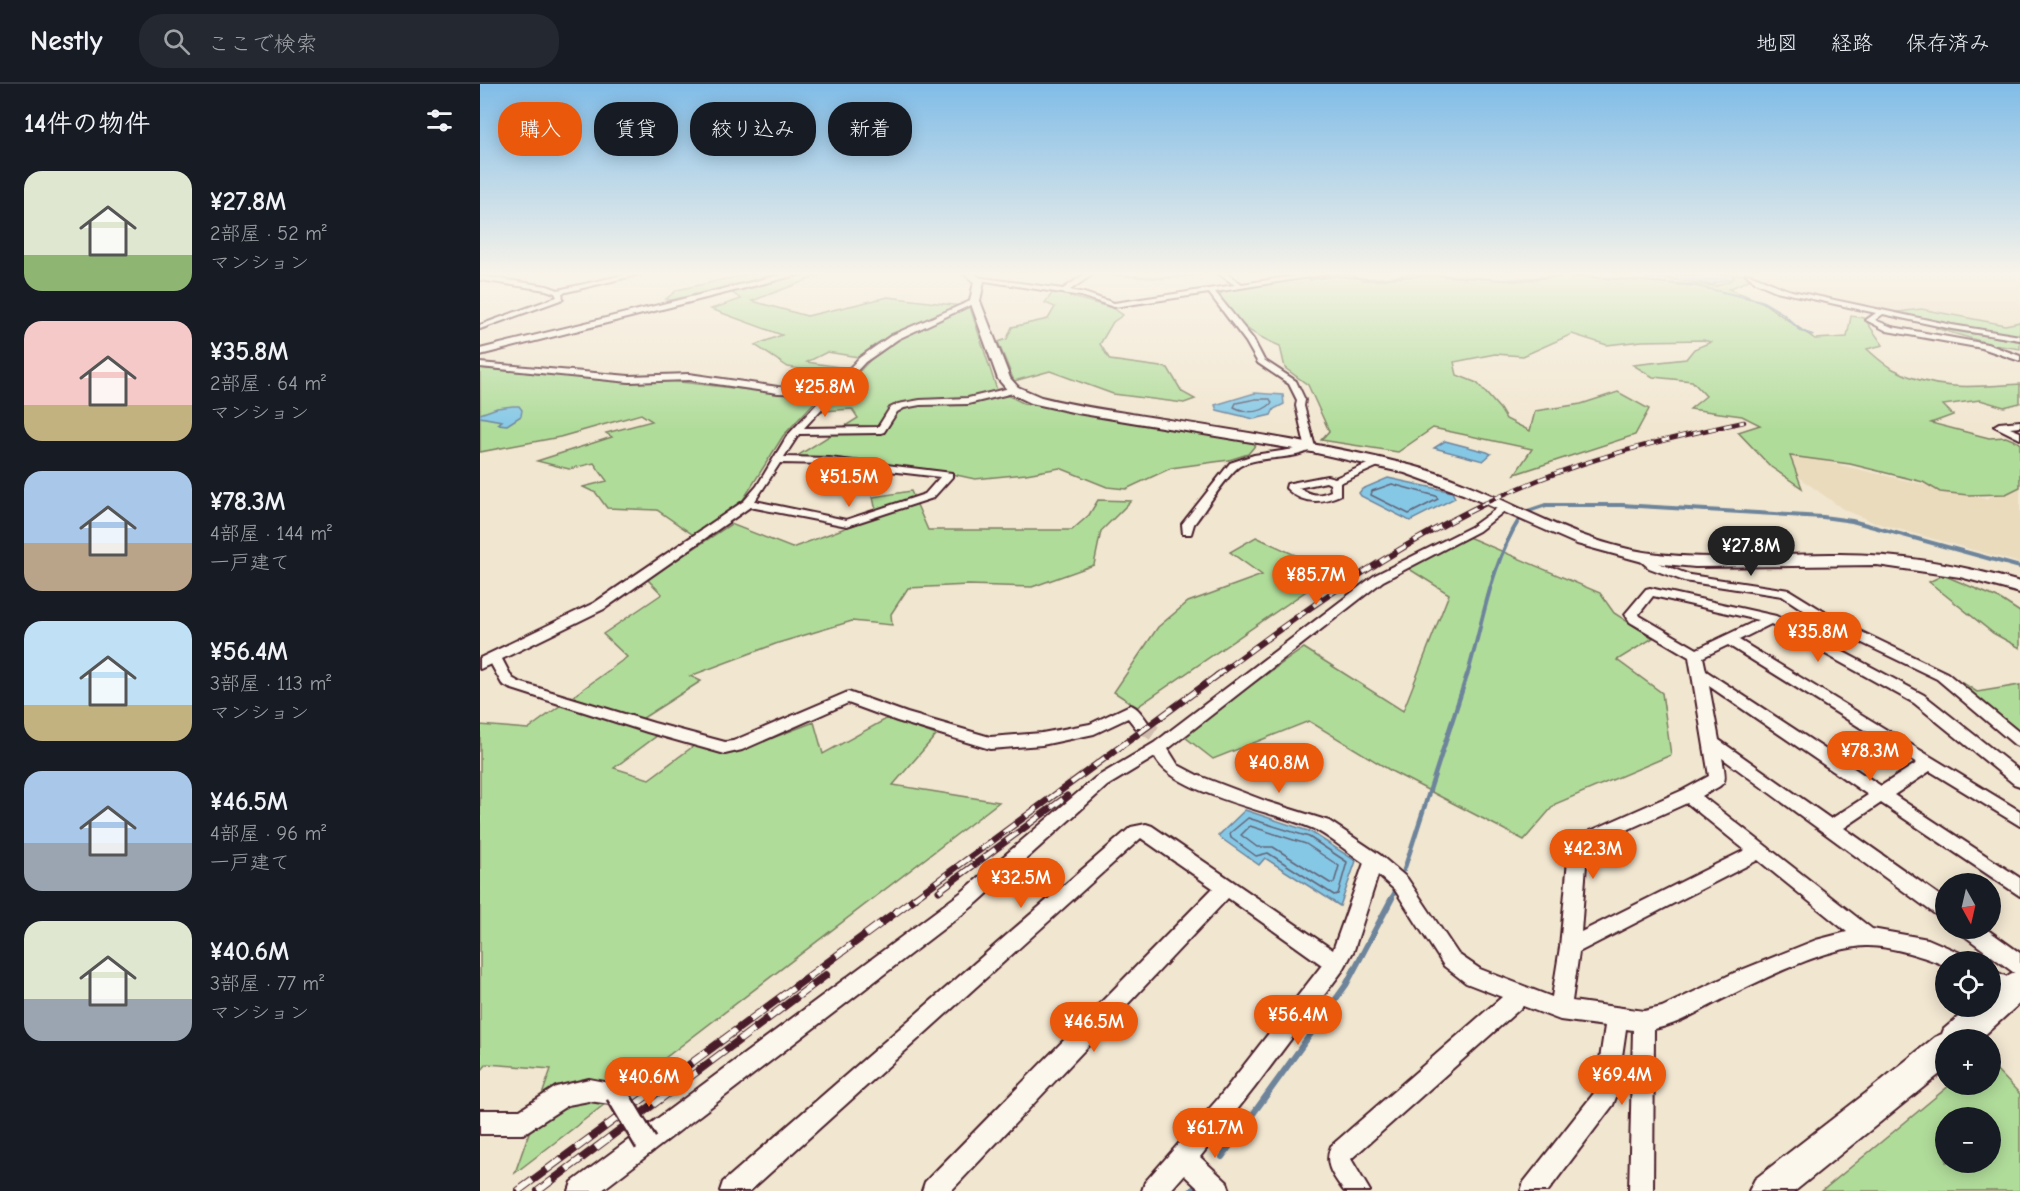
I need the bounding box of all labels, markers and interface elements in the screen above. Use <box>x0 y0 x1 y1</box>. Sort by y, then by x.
search box <box>139 14 559 68</box>
text: Nestly <box>30 25 103 57</box>
icon: search <box>160 25 193 58</box>
text: ここで検索 <box>208 31 318 57</box>
text: 地図 <box>1756 31 1798 55</box>
text: 経路 <box>1831 31 1873 55</box>
text: 保存済み <box>1906 31 1990 55</box>
chip: 購入 <box>498 102 582 156</box>
chip: 賃貸 <box>594 102 678 156</box>
chip: 絞り込み <box>690 102 816 156</box>
chip: 新着 <box>828 102 912 156</box>
icon: filters <box>423 104 456 137</box>
text: 14件の物件 <box>24 109 150 139</box>
text: ¥27.8M <box>210 187 286 217</box>
icon: home <box>72 195 144 267</box>
text: 2部屋 · 52 m² <box>210 222 327 245</box>
text: マンション <box>210 251 309 274</box>
text: ¥35.8M <box>210 337 288 367</box>
icon: home <box>72 345 144 417</box>
pin: ¥25.8M <box>776 367 874 418</box>
text: 2部屋 · 64 m² <box>210 372 326 395</box>
text: ¥25.8M <box>795 375 855 398</box>
text: マンション <box>210 401 309 424</box>
pin: ¥51.5M <box>800 457 898 508</box>
text: ¥51.5M <box>820 465 878 488</box>
text: ¥78.3M <box>210 487 286 517</box>
icon: home <box>72 495 144 567</box>
text: 4部屋 · 144 m² <box>210 522 332 545</box>
pin: ¥27.8M <box>1702 526 1800 577</box>
text: ¥27.8M <box>1722 534 1780 557</box>
text: 一戸建て <box>210 551 290 574</box>
pin: ¥85.7M <box>1267 555 1365 606</box>
text: ¥85.7M <box>1286 563 1346 586</box>
pin: ¥35.8M <box>1769 612 1867 663</box>
text: ¥35.8M <box>1788 620 1848 643</box>
text: ¥56.4M <box>210 637 288 667</box>
icon: home <box>72 645 144 717</box>
text: 3部屋 · 113 m² <box>210 672 331 695</box>
text: マンション <box>210 701 309 724</box>
pin: ¥78.3M <box>1821 731 1919 782</box>
text: ¥78.3M <box>1841 739 1899 762</box>
pin: ¥40.8M <box>1230 743 1328 794</box>
text: ¥40.8M <box>1249 751 1309 774</box>
text: ¥46.5M <box>210 787 288 817</box>
icon: home <box>72 795 144 867</box>
text: 4部屋 · 96 m² <box>210 822 326 845</box>
pin: ¥42.3M <box>1544 829 1642 880</box>
text: ¥42.3M <box>1564 837 1622 860</box>
text: 一戸建て <box>210 851 290 874</box>
pin: ¥32.5M <box>972 858 1070 909</box>
text: ¥32.5M <box>991 866 1051 889</box>
north arrow <box>1935 873 2001 939</box>
map controls <box>1935 873 2001 1173</box>
text: ¥40.6M <box>210 937 289 967</box>
icon: home <box>72 945 144 1017</box>
button: locate <box>1935 951 2001 1017</box>
text: 3部屋 · 77 m² <box>210 972 324 995</box>
pin: ¥56.4M <box>1249 995 1347 1046</box>
text: マンション <box>210 1001 309 1024</box>
pin: ¥46.5M <box>1045 1002 1143 1053</box>
text: ¥56.4M <box>1268 1003 1328 1026</box>
text: ¥46.5M <box>1064 1010 1124 1033</box>
button: + <box>1935 1029 2001 1095</box>
pin: ¥69.4M <box>1573 1055 1671 1106</box>
pin: ¥40.6M <box>600 1057 698 1108</box>
text: ¥69.4M <box>1592 1063 1652 1086</box>
text: ¥40.6M <box>619 1065 679 1088</box>
button: − <box>1935 1107 2001 1173</box>
pin: ¥61.7M <box>1166 1108 1264 1159</box>
text: ¥61.7M <box>1187 1116 1243 1139</box>

